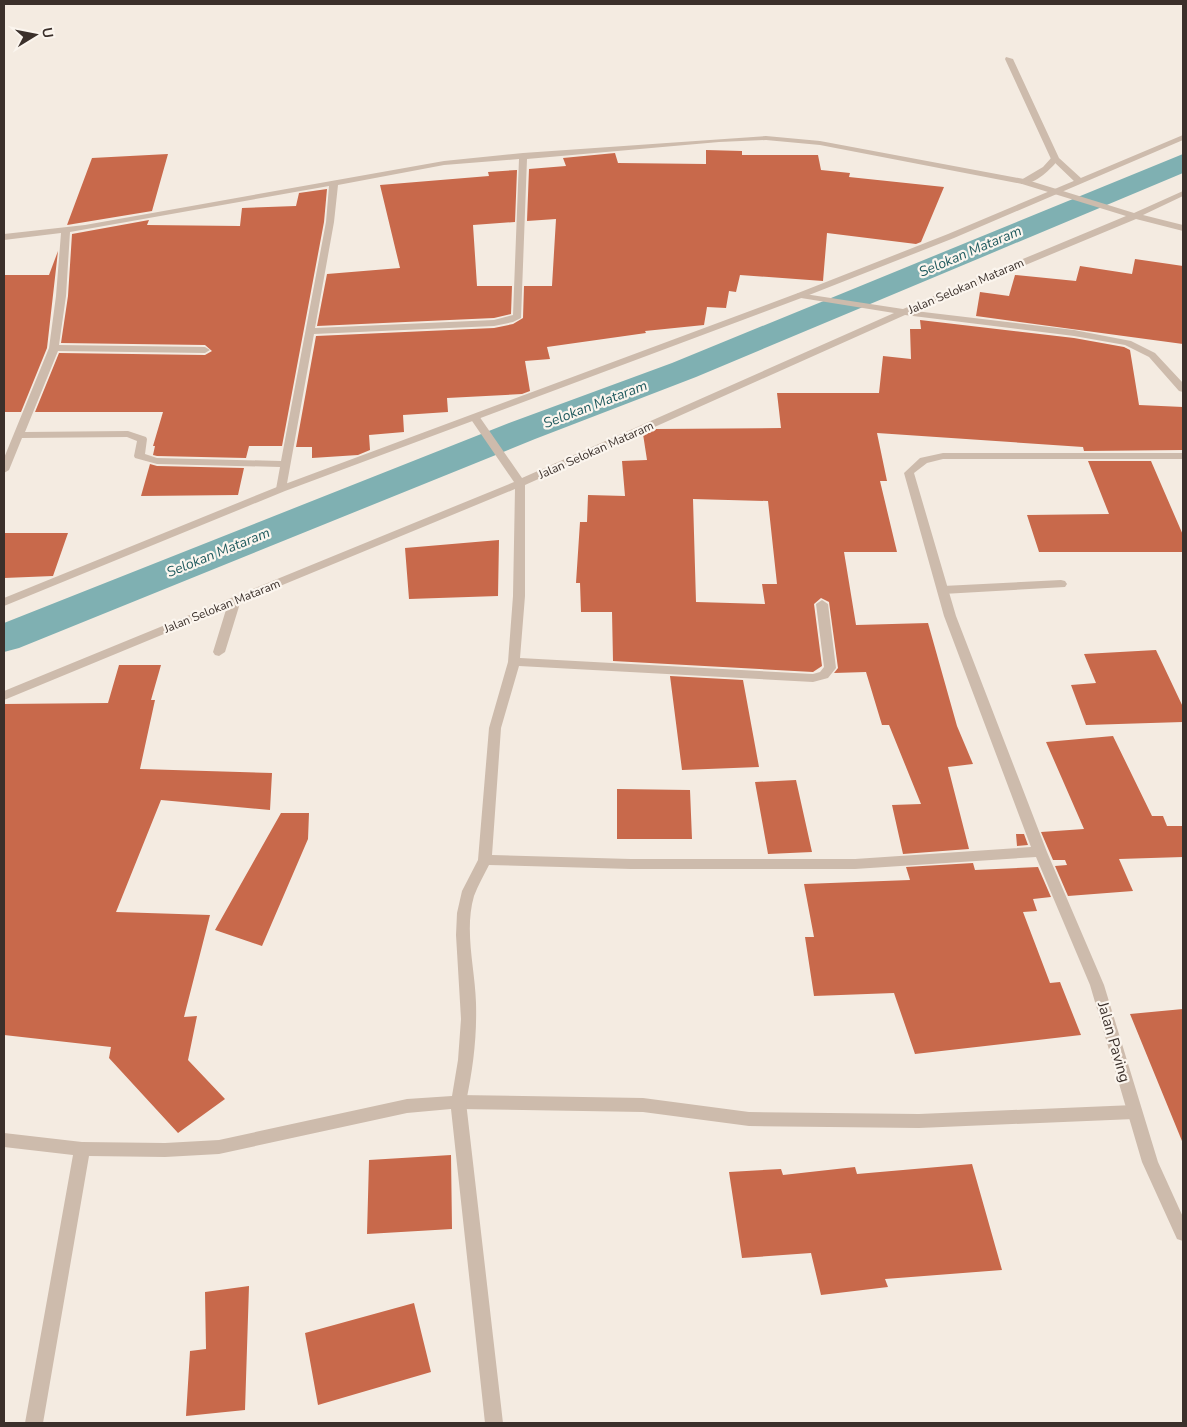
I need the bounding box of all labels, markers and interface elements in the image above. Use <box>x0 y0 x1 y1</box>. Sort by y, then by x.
north arrow <box>10 10 60 60</box>
text: U <box>37 26 58 40</box>
water label: Selokan Mataram <box>916 221 1024 282</box>
street label: Jalan Selokan Mataram <box>905 254 1026 318</box>
water label: Selokan Mataram <box>540 376 650 433</box>
street label: Jalan Selokan Mataram <box>535 417 656 483</box>
water label: Selokan Mataram <box>164 523 273 582</box>
street label: Jalan Selokan Mataram <box>160 575 283 637</box>
street label: Jalan Paving <box>1093 998 1135 1085</box>

